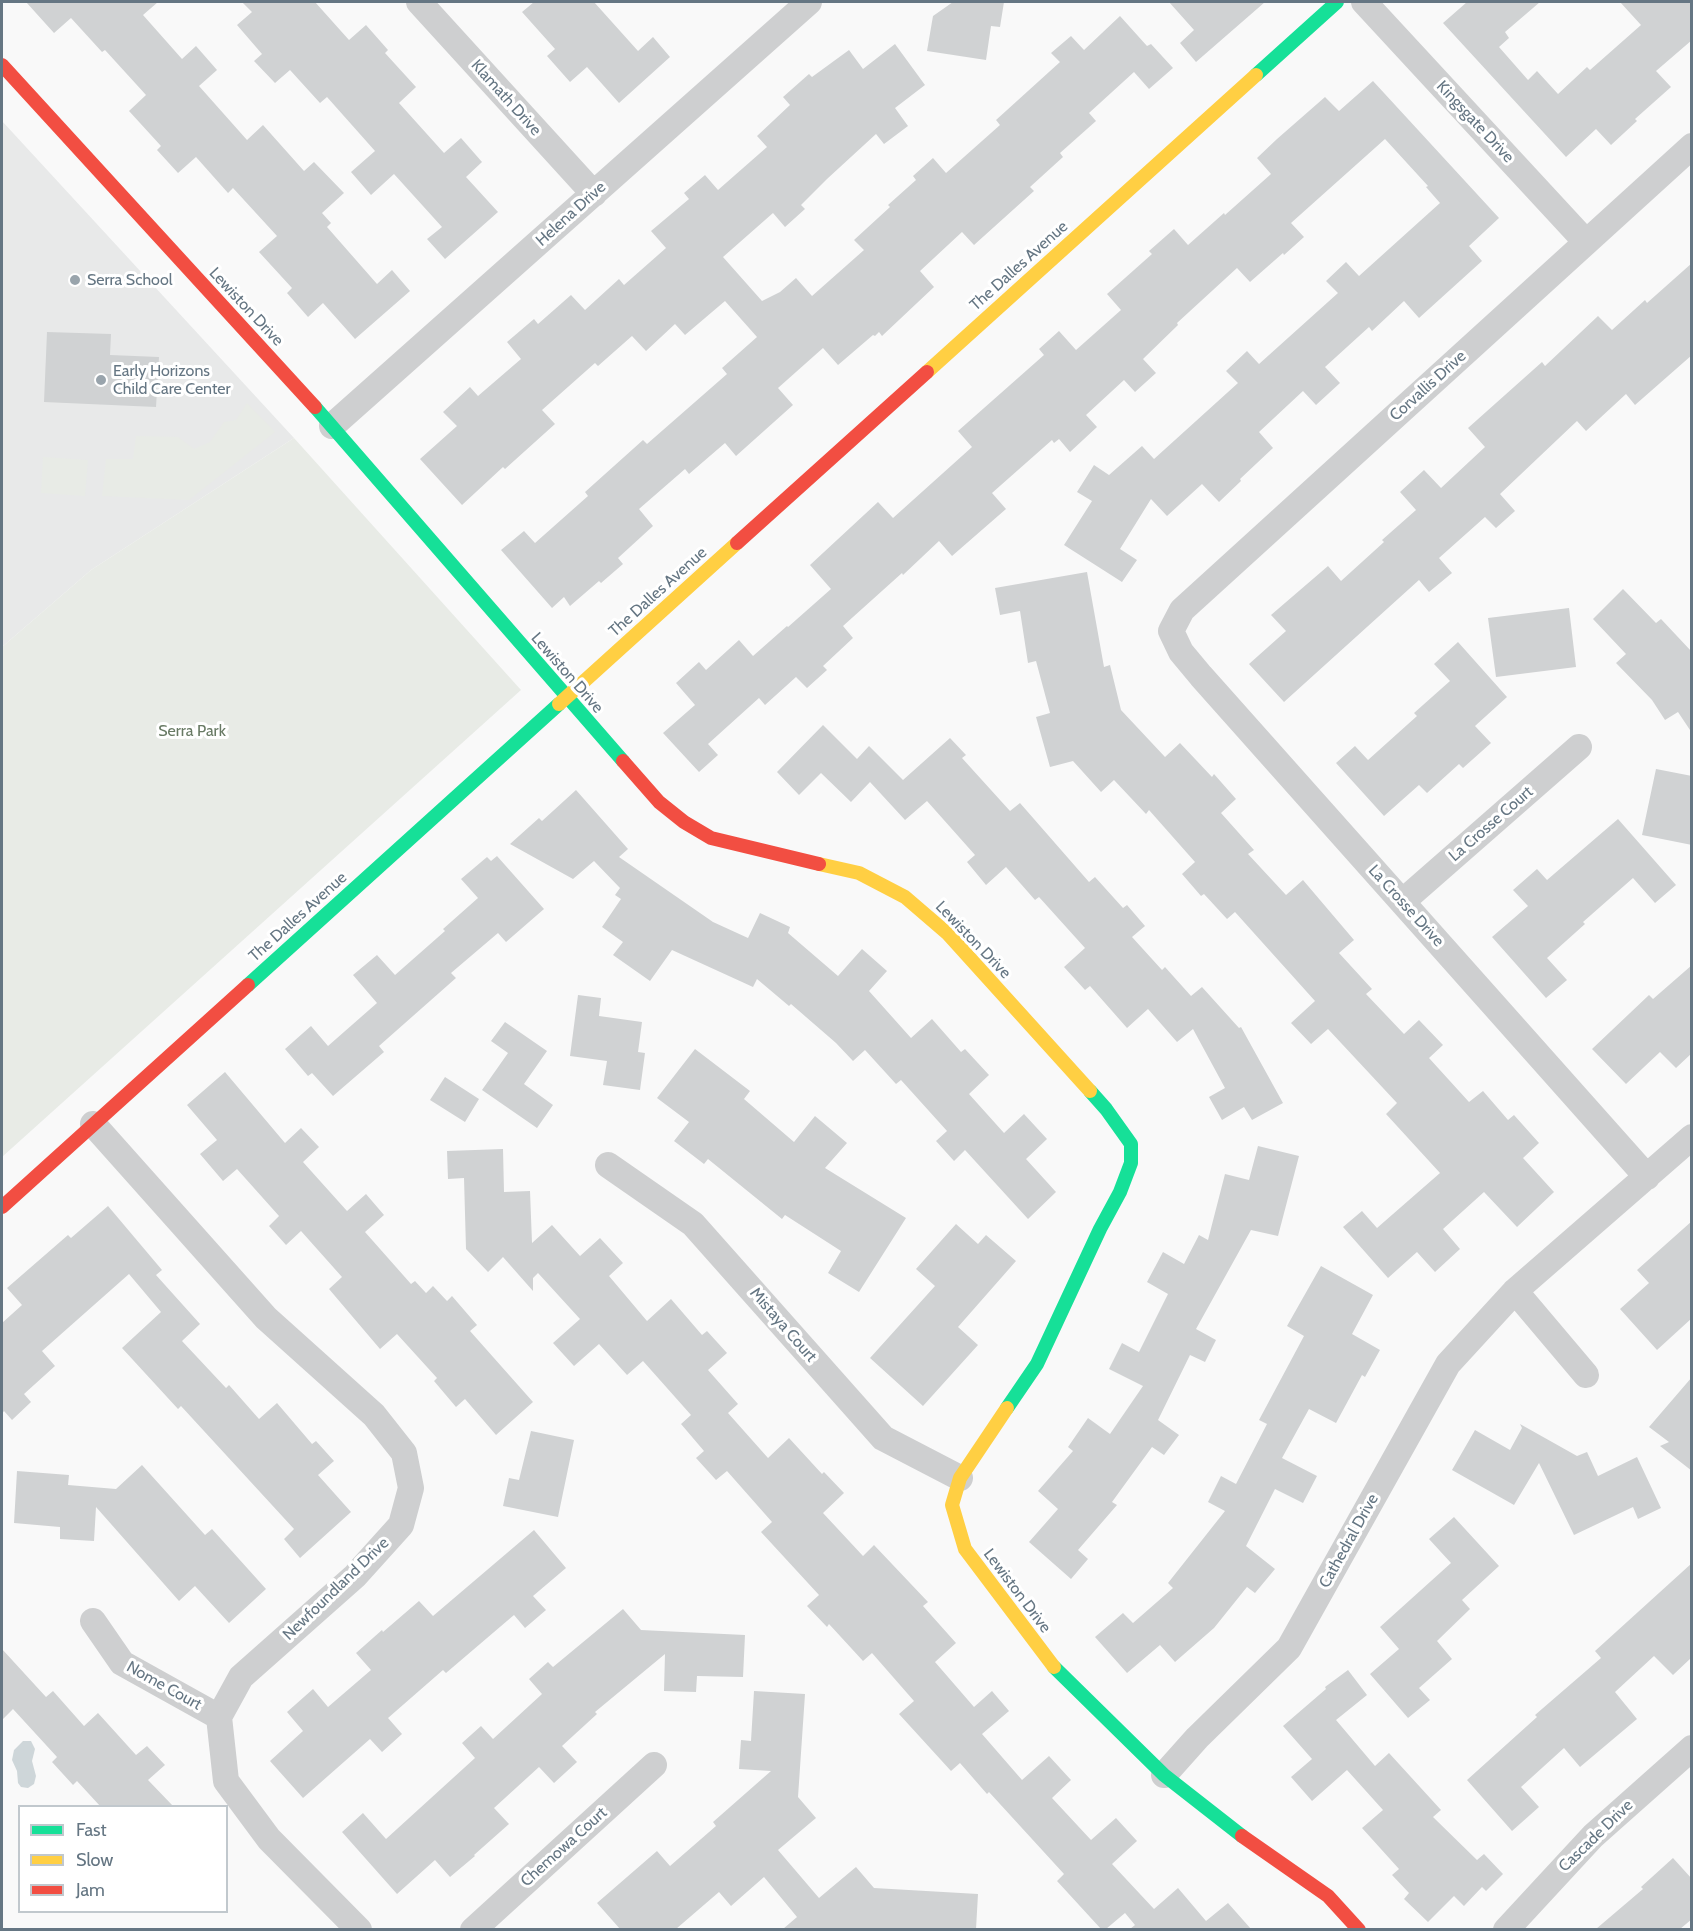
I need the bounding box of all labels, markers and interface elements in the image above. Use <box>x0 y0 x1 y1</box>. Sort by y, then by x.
street label: Klamath Drive <box>467 56 545 140</box>
street label: Kingsgate Drive <box>1432 77 1518 167</box>
street label: Helena Drive <box>532 178 610 250</box>
street label: The Dalles Avenue <box>966 217 1072 315</box>
street label: Lewiston Drive <box>205 264 287 350</box>
place label: Serra School <box>87 270 172 290</box>
marker: Serra School <box>68 273 82 287</box>
street label: Corvallis Drive <box>1386 347 1470 425</box>
place label: Early Horizons Child Care Center <box>113 361 230 399</box>
marker: Early Horizons Child Care Center <box>94 373 108 387</box>
street label: The Dalles Avenue <box>605 543 711 641</box>
street label: Lewiston Drive <box>527 629 607 717</box>
park label: Serra Park <box>158 721 226 741</box>
street label: La Crosse Court <box>1445 782 1537 866</box>
street label: La Crosse Drive <box>1364 861 1448 951</box>
street label: The Dalles Avenue <box>245 868 351 966</box>
street label: Lewiston Drive <box>931 897 1015 983</box>
street label: Mistaya Court <box>746 1284 820 1366</box>
street label: Cathedral Drive <box>1315 1491 1383 1591</box>
street label: Newfoundland Drive <box>279 1534 393 1644</box>
street label: Lewiston Drive <box>979 1545 1055 1637</box>
street label: Nome Court <box>123 1658 205 1714</box>
street label: Cascade Drive <box>1555 1796 1637 1876</box>
street label: Chemowa Court <box>517 1803 611 1891</box>
legend <box>18 1805 228 1913</box>
text: Fast <box>76 1819 107 1841</box>
text: Slow <box>76 1849 113 1871</box>
text: Jam <box>76 1879 105 1901</box>

